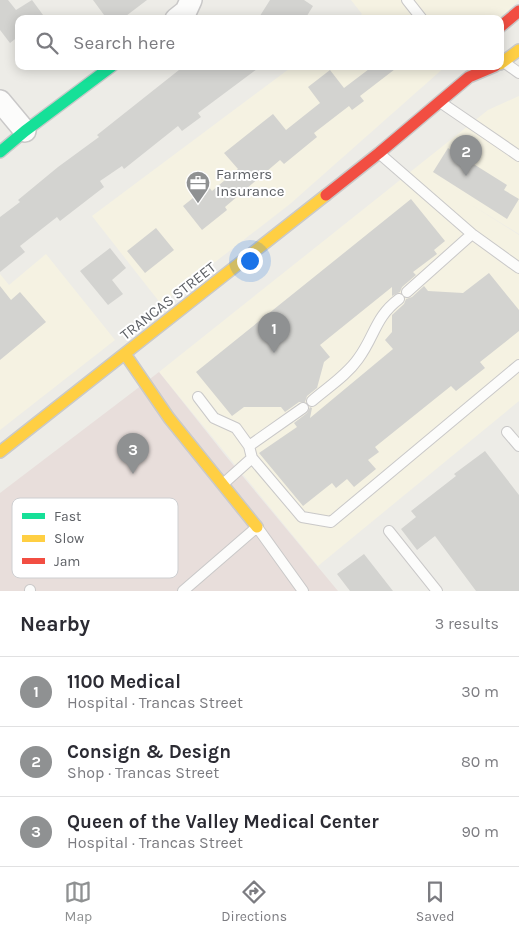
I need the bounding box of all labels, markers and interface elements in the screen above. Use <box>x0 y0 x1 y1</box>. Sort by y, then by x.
search box <box>15 15 504 70</box>
icon: search <box>33 29 61 57</box>
text: Search here <box>73 32 175 54</box>
pin: 2 <box>450 135 482 176</box>
place label: Farmers Insurance <box>216 165 284 200</box>
office icon: Farmers Insurance <box>185 170 211 204</box>
your location <box>237 248 263 274</box>
street label: TRANCAS STREET <box>117 258 220 344</box>
pin: 1 <box>258 312 290 353</box>
pin: 3 <box>117 433 149 474</box>
legend <box>12 498 178 578</box>
text: Fast <box>54 508 81 525</box>
text: Slow <box>54 530 84 547</box>
text: Jam <box>54 553 80 570</box>
text: Nearby <box>20 612 90 636</box>
text: 3 results <box>435 614 499 633</box>
text: 1100 Medical <box>67 671 181 693</box>
text: 1 <box>33 682 39 701</box>
text: 30 m <box>461 682 499 701</box>
text: Hospital · Trancas Street <box>67 693 243 712</box>
text: Consign & Design <box>67 741 231 763</box>
text: 2 <box>31 752 41 771</box>
text: 80 m <box>461 752 499 771</box>
text: Shop · Trancas Street <box>67 763 219 782</box>
text: Queen of the Valley Medical Center <box>67 811 379 833</box>
text: 3 <box>31 822 41 841</box>
text: 90 m <box>461 822 499 841</box>
text: Hospital · Trancas Street <box>67 833 243 852</box>
tab: Map <box>64 878 92 925</box>
tab: Directions <box>221 878 287 925</box>
tab: Saved <box>416 878 455 925</box>

